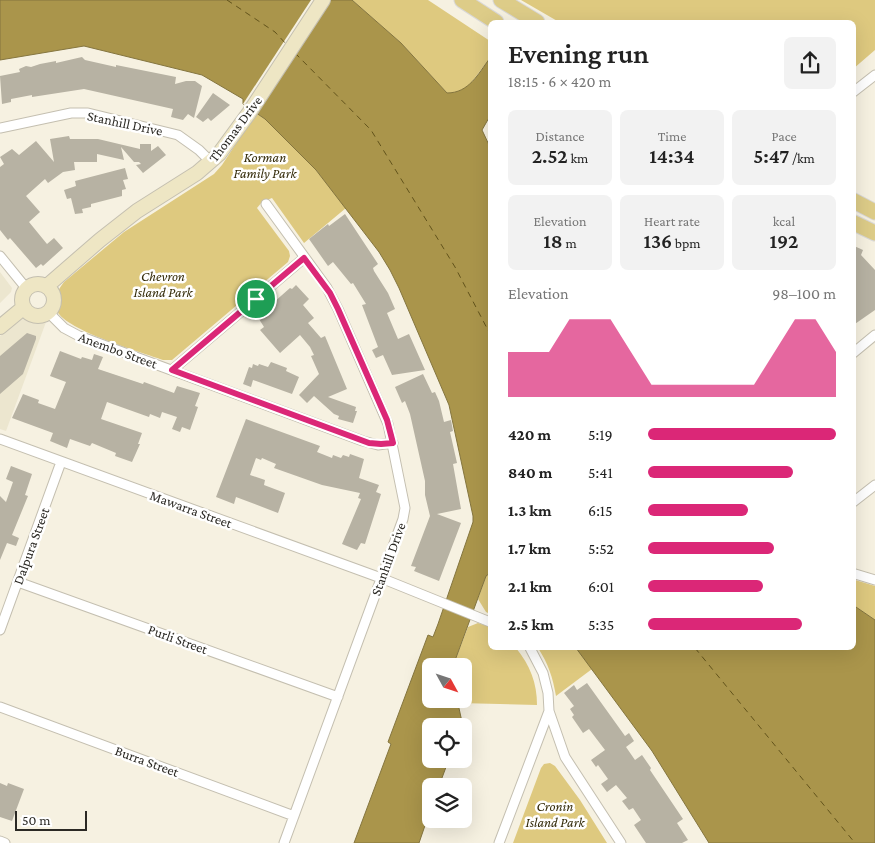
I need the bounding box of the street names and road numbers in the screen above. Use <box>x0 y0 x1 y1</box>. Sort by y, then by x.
street label: Thomas Drive <box>205 93 265 165</box>
street label: Stanhill Drive <box>86 107 164 139</box>
street label: Anembo Street <box>77 328 160 372</box>
street label: Mawarra Street <box>148 487 235 531</box>
street label: Dalpura Street <box>10 505 52 587</box>
street label: Stanhill Drive <box>367 520 409 598</box>
street label: Purli Street <box>146 621 210 657</box>
street label: Burra Street <box>113 742 181 780</box>

